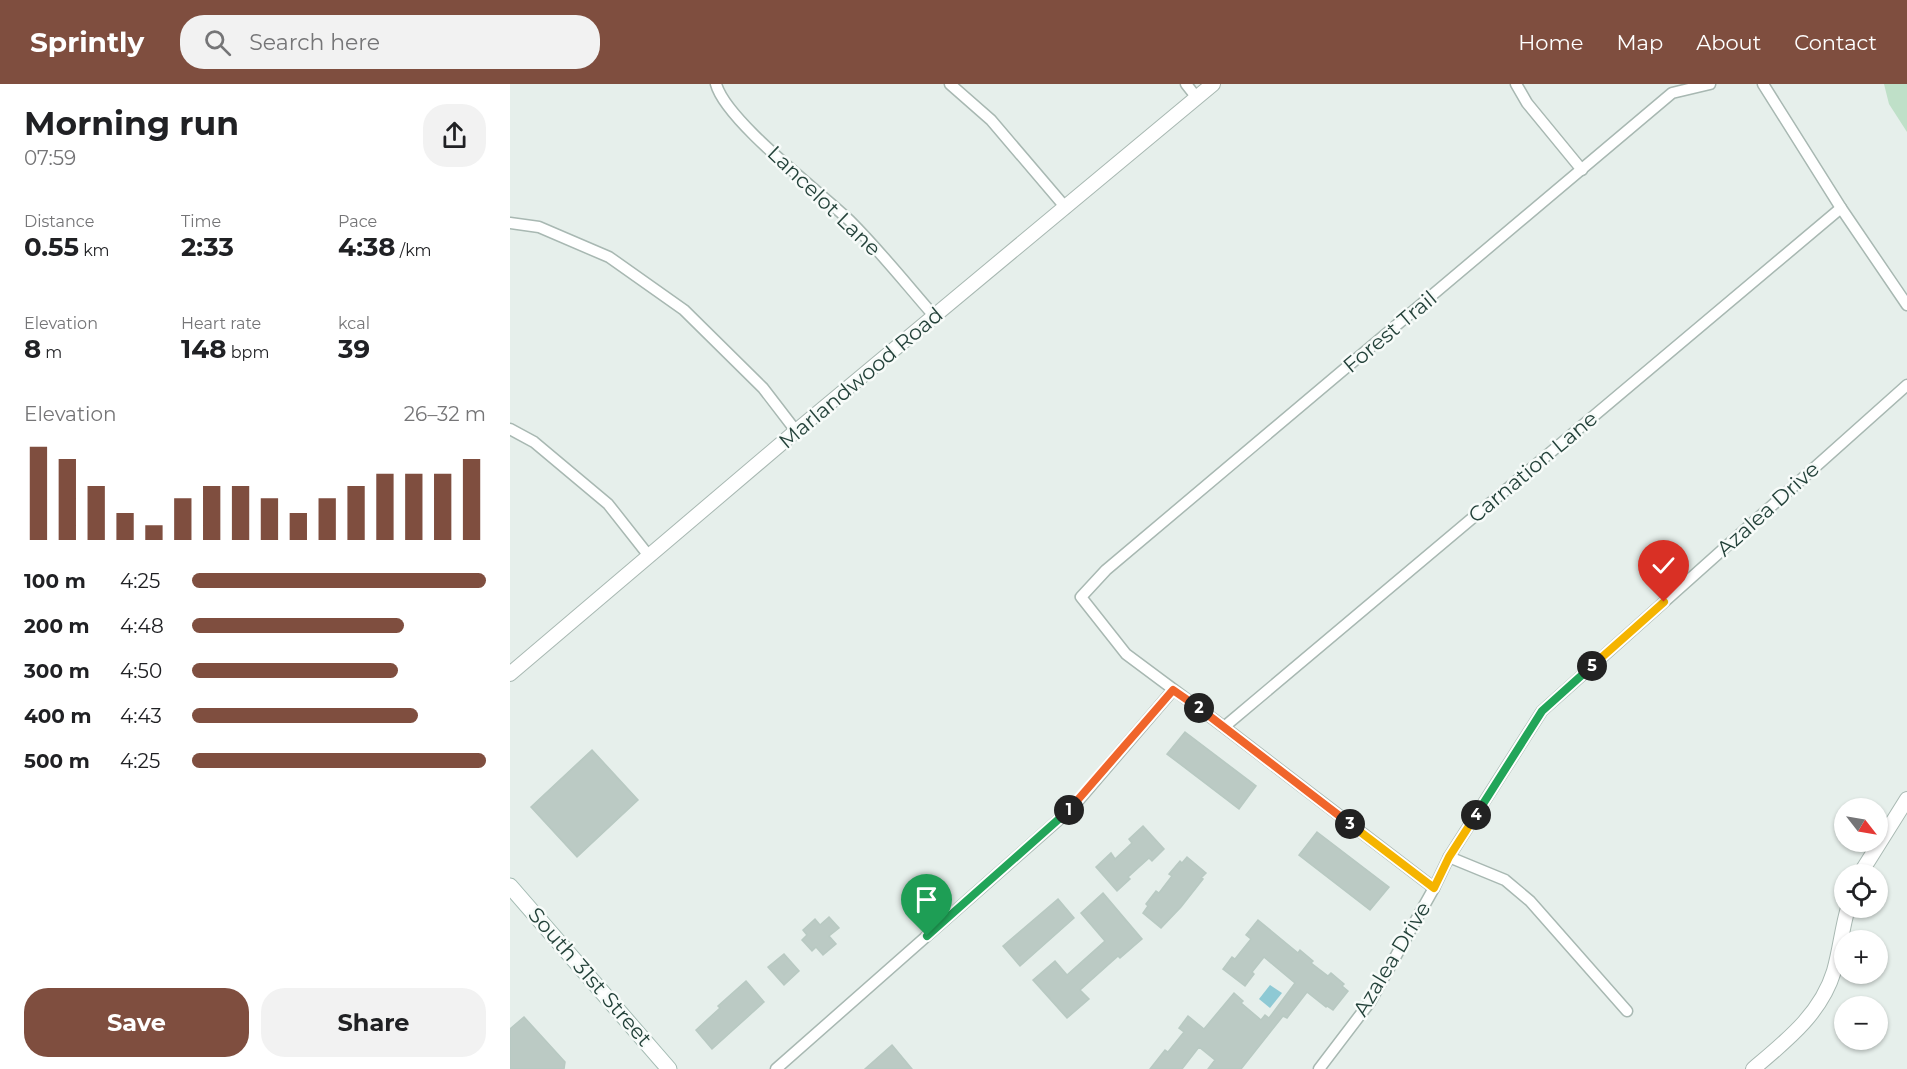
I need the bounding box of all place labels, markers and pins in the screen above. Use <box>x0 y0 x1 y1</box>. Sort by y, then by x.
pin <box>1638 540 1689 602</box>
pin: 5 <box>1577 651 1607 681</box>
pin: 2 <box>1184 693 1214 723</box>
pin: 1 <box>1054 795 1084 825</box>
pin: 4 <box>1461 800 1491 830</box>
pin: 3 <box>1335 809 1365 839</box>
pin <box>901 874 952 936</box>

